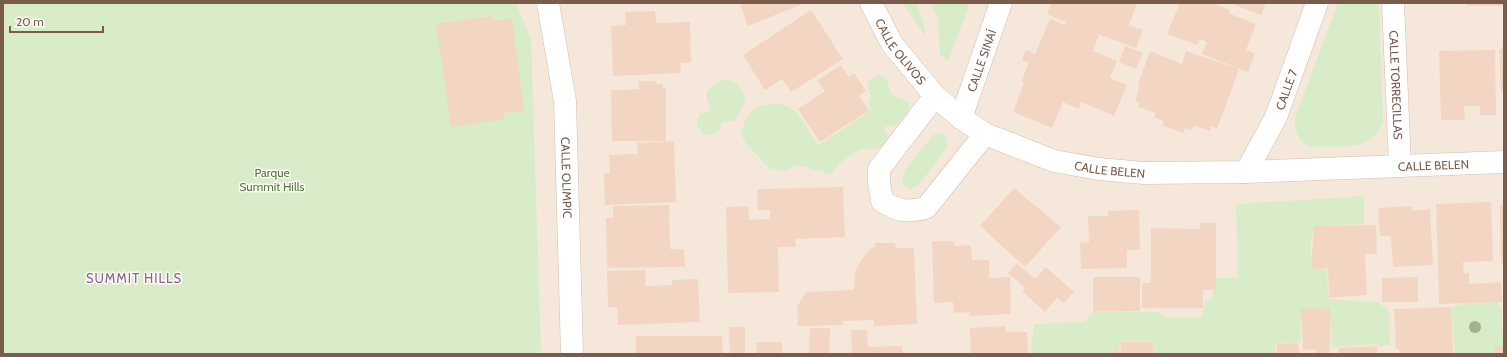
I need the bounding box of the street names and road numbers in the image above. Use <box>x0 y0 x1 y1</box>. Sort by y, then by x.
street label: CALLE OLIVOS <box>873 16 930 87</box>
street label: CALLE SINAÍ <box>963 27 999 94</box>
street label: CALLE TORRECILLAS <box>1387 30 1406 140</box>
street label: CALLE 7 <box>1272 67 1300 112</box>
street label: CALLE OLIMPIC <box>558 137 576 218</box>
street label: CALLE BELEN <box>1398 156 1469 174</box>
street label: CALLE BELEN <box>1073 157 1146 181</box>

